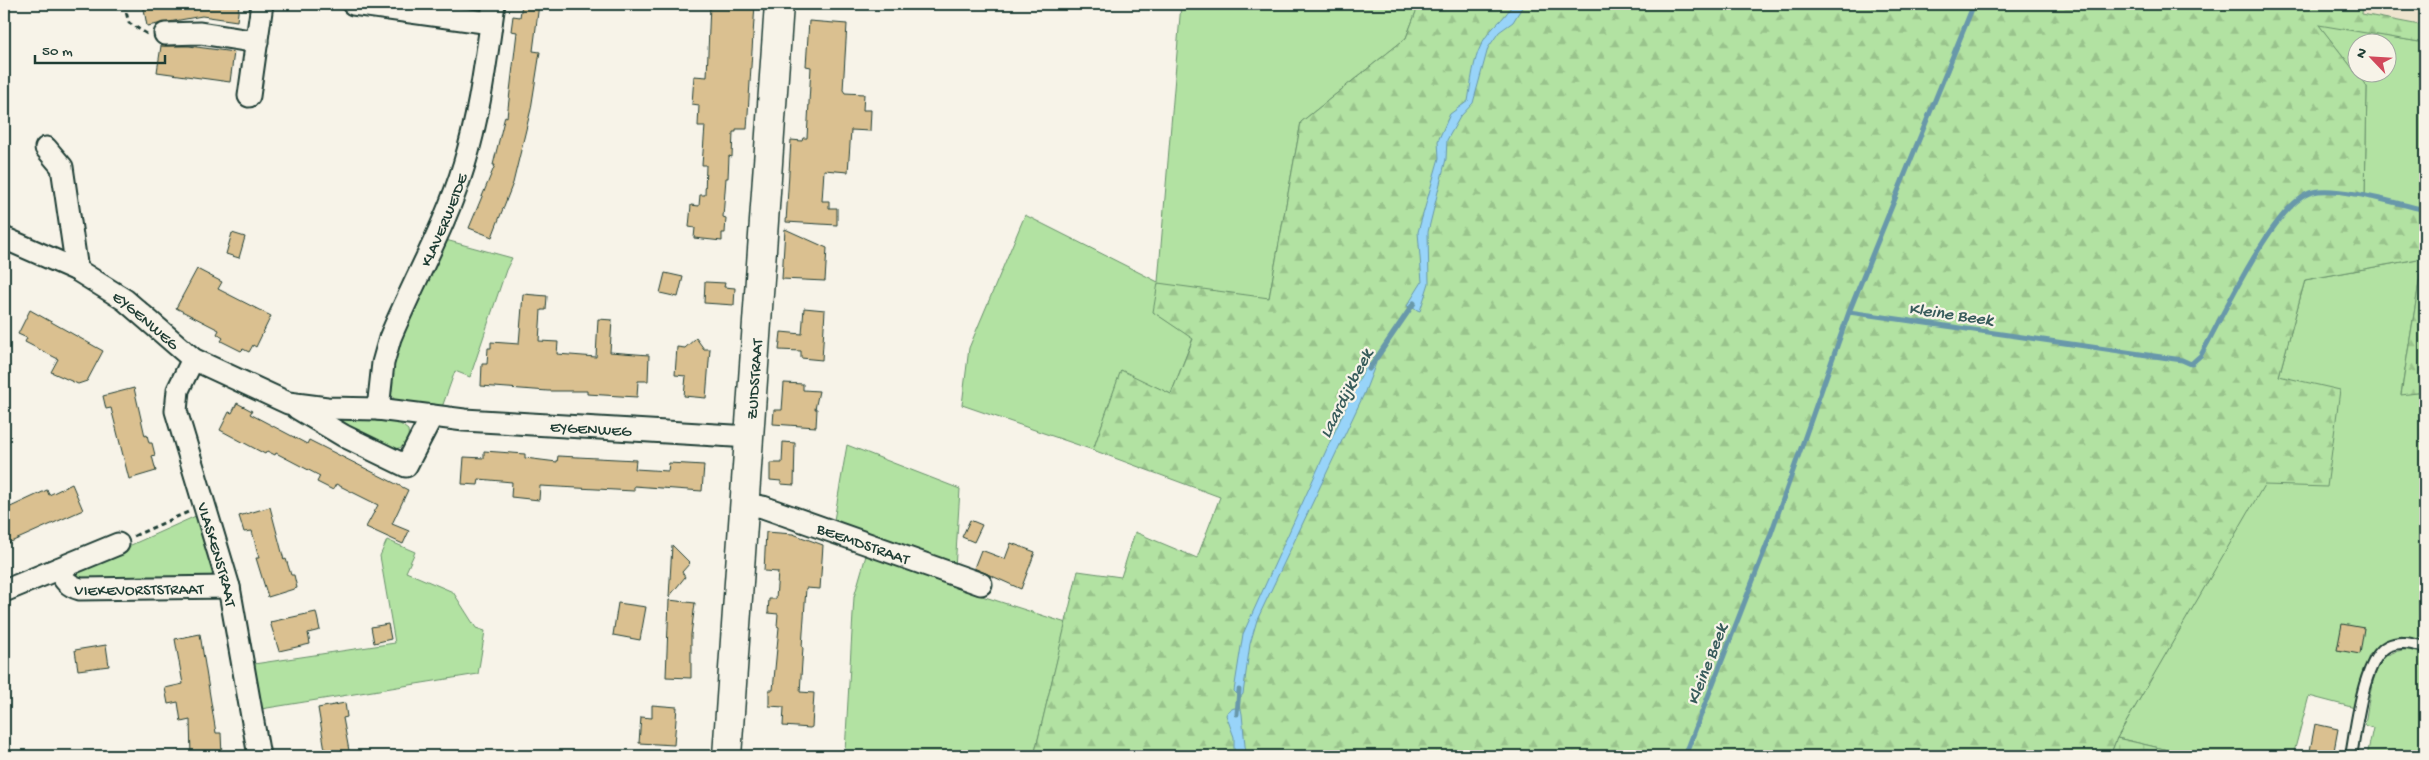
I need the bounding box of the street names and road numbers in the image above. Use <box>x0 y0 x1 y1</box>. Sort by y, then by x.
street label: KLAVERWEIDE <box>418 171 474 271</box>
street label: EYGENWEG <box>108 288 182 356</box>
street label: ZUIDSTRAAT <box>744 337 769 420</box>
street label: EYGENWEG <box>549 419 633 443</box>
street label: VLASKENSTRAAT <box>191 500 238 609</box>
street label: BEEMDSTRAAT <box>813 520 912 571</box>
street label: VIEKEVORSTSTRAAT <box>70 581 205 602</box>

